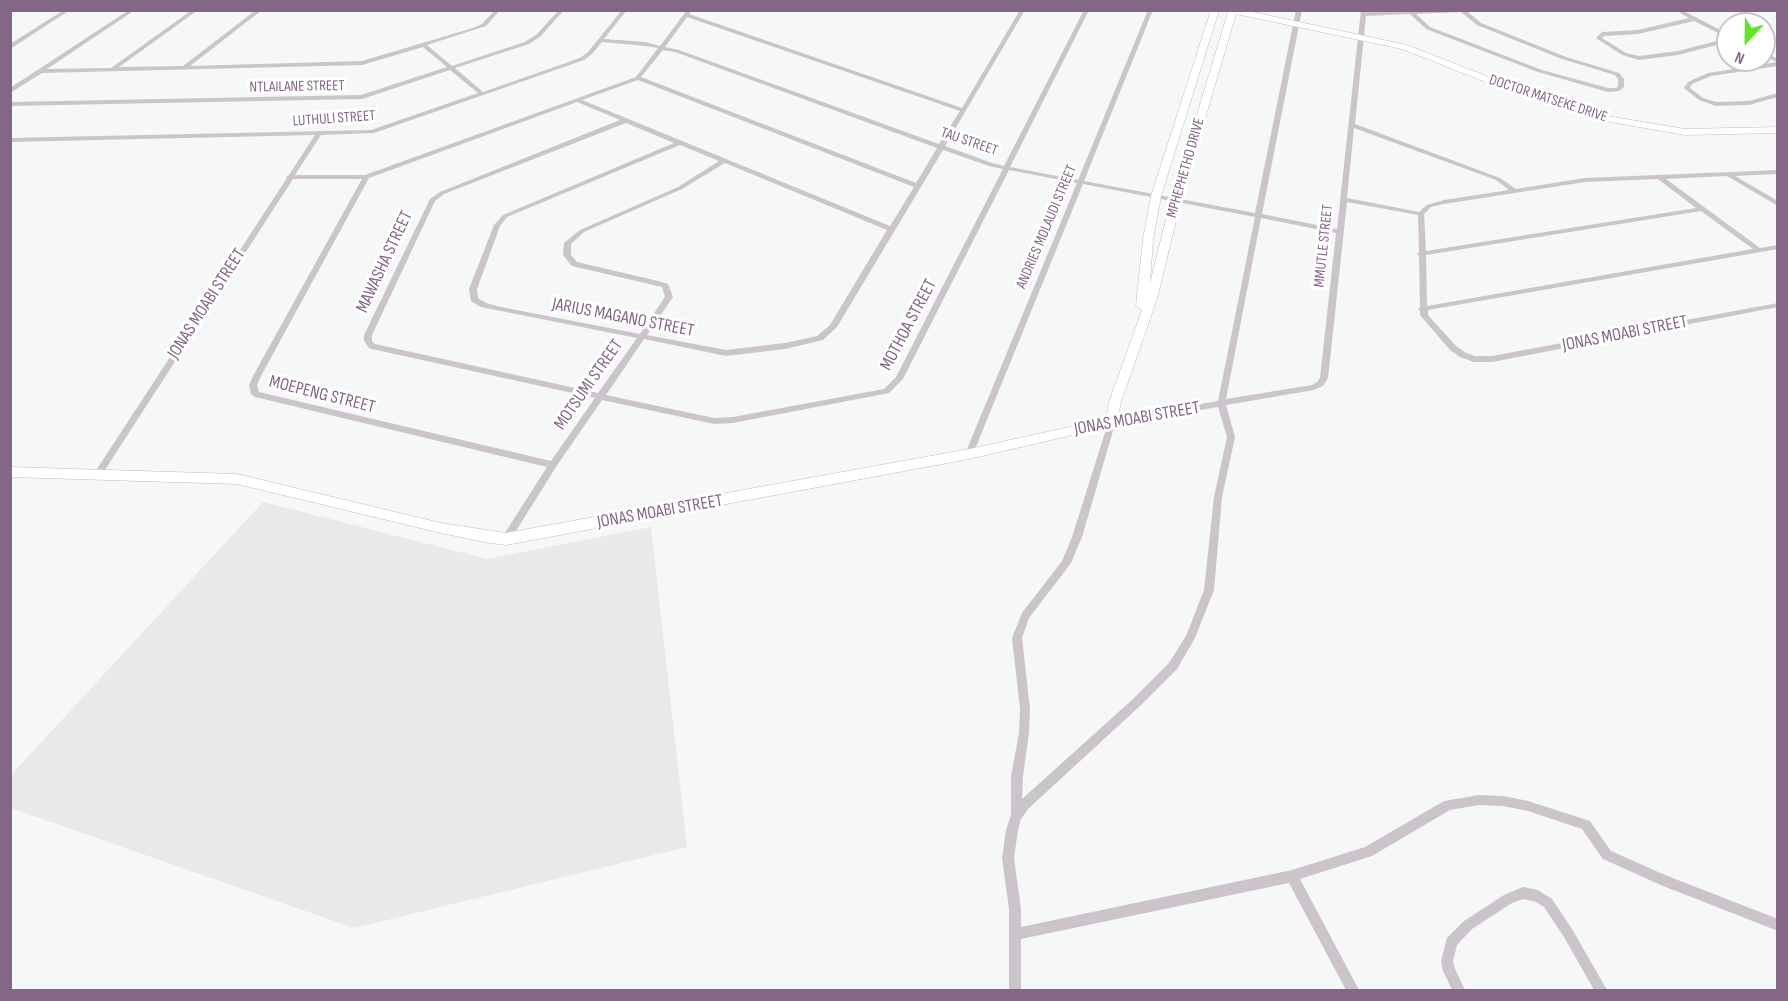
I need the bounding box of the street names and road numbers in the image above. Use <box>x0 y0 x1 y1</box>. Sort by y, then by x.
street label: DOCTOR MATSEKE DRIVE <box>1487 71 1609 127</box>
street label: NTLAILANE STREET <box>249 77 345 97</box>
street label: LUTHULI STREET <box>292 107 376 131</box>
street label: MPHEPHETHO DRIVE <box>1163 116 1209 220</box>
street label: TAU STREET <box>938 124 1000 160</box>
street label: ANDRIES MOLAUDI STREET <box>1013 162 1081 292</box>
street label: MMUTLE STREET <box>1311 204 1337 288</box>
street label: MAWASHA STREET <box>352 208 418 316</box>
street label: JONAS MOABI STREET <box>163 245 251 363</box>
street label: MOTHOA STREET <box>876 276 942 374</box>
street label: JARIUS MAGANO STREET <box>550 294 696 342</box>
street label: JONAS MOABI STREET <box>1561 311 1689 357</box>
street label: MOTSUMI STREET <box>550 336 628 434</box>
street label: MOEPENG STREET <box>267 371 377 419</box>
street label: JONAS MOABI STREET <box>1073 397 1201 441</box>
street label: JONAS MOABI STREET <box>596 490 724 534</box>

